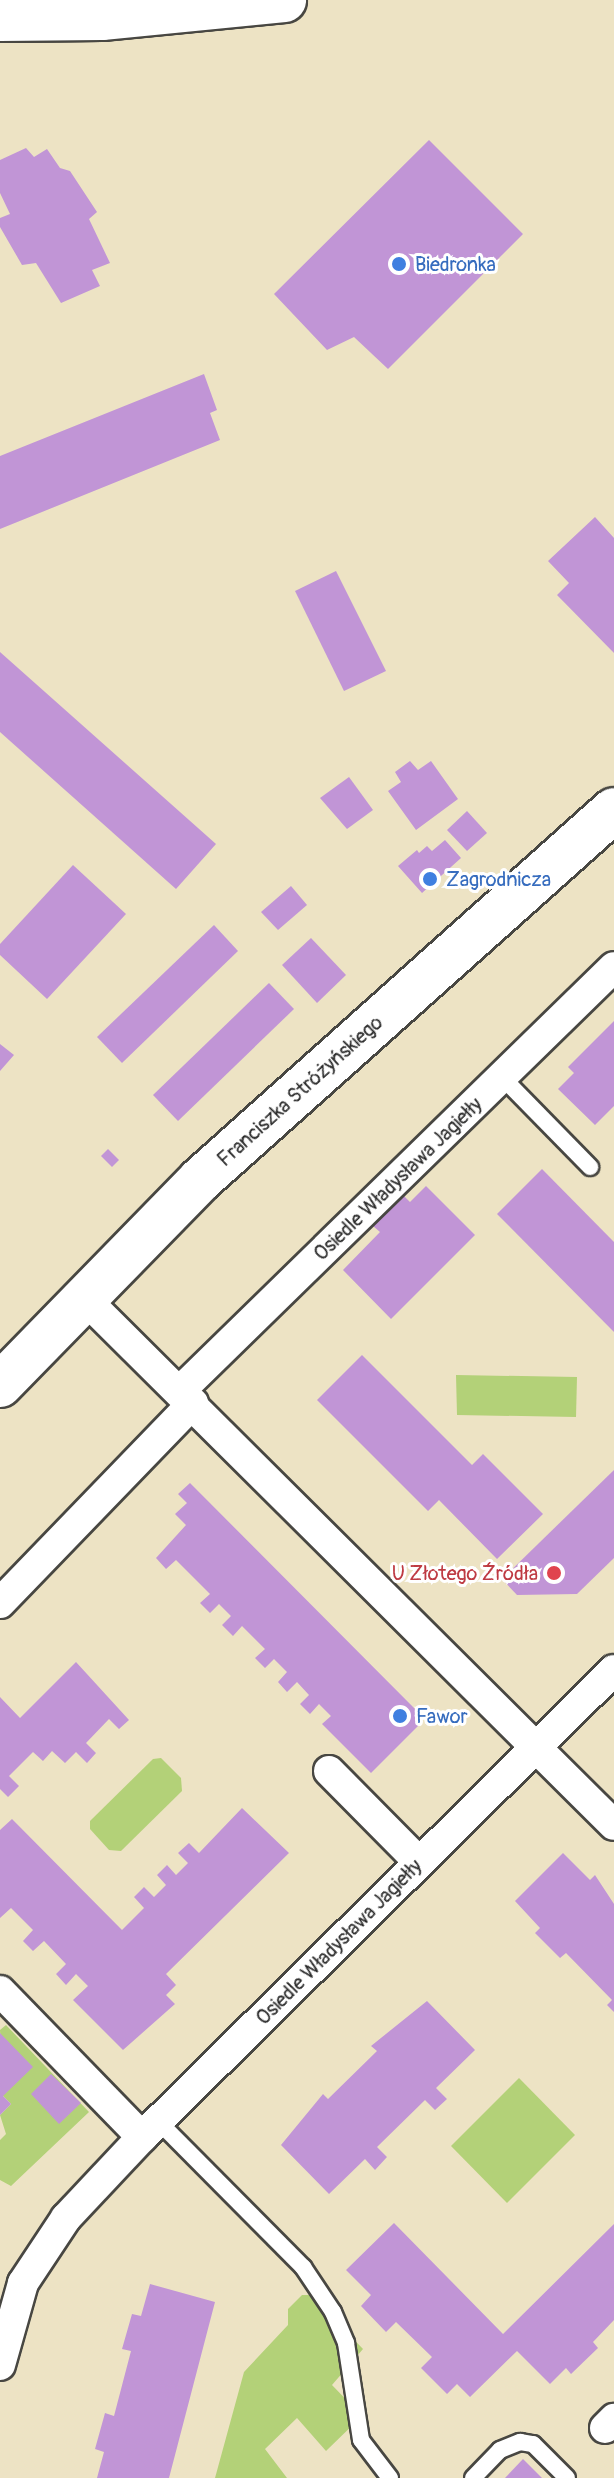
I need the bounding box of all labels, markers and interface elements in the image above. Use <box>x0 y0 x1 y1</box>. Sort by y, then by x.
place label: Biedronka <box>415 252 496 276</box>
marker: Biedronka <box>390 255 408 273</box>
place label: Zagrodnicza <box>446 867 551 891</box>
marker: Zagrodnicza <box>421 870 439 888</box>
street label: Franciszka Stróżyńskiego <box>212 1010 388 1172</box>
street label: Osiedle Władysława Jagiełły <box>309 1092 487 1266</box>
place label: U Złotego Źródła <box>392 1561 538 1585</box>
marker: U Złotego Źródła <box>545 1564 563 1582</box>
place label: Fawor <box>416 1704 468 1728</box>
marker: Fawor <box>391 1707 409 1725</box>
street label: Osiedle Władysława Jagiełły <box>251 1854 427 2030</box>

